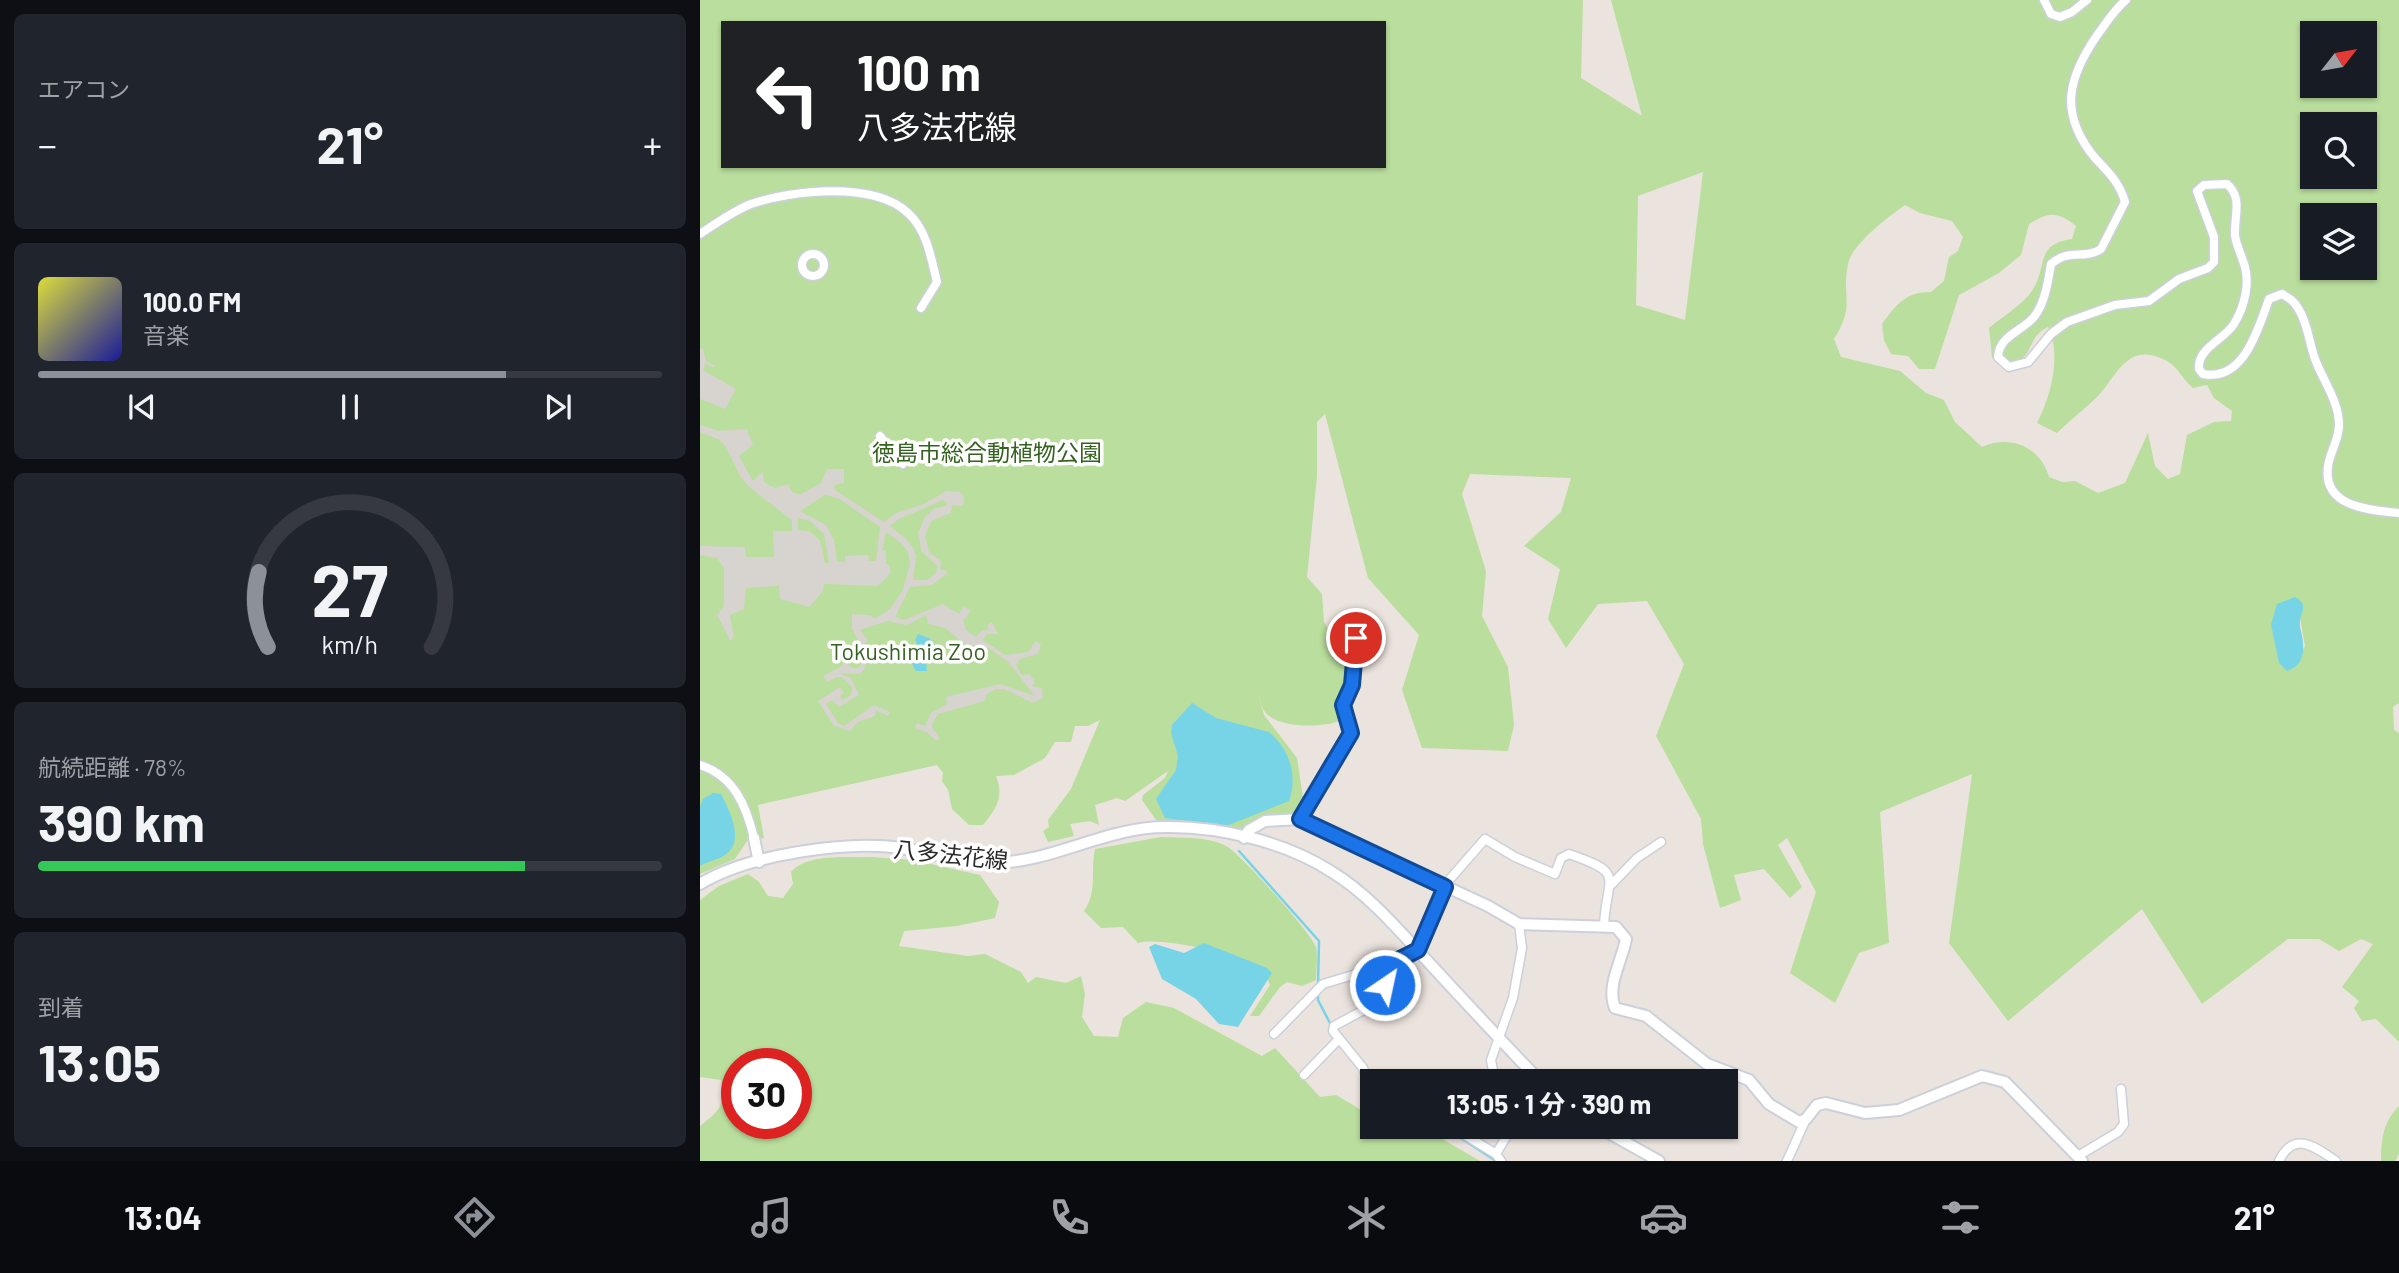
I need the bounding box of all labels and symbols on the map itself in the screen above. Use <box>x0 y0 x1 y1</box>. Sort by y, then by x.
north arrow <box>2300 21 2376 98</box>
park label: 徳島市総合動植物公園 <box>872 438 1102 466</box>
pin <box>1326 608 1386 668</box>
park label: Tokushimia Zoo <box>830 637 986 665</box>
street label: 八多法花線 <box>892 834 1010 874</box>
position arrow <box>1348 948 1422 1022</box>
speed limit sign: 30 <box>721 1048 812 1139</box>

